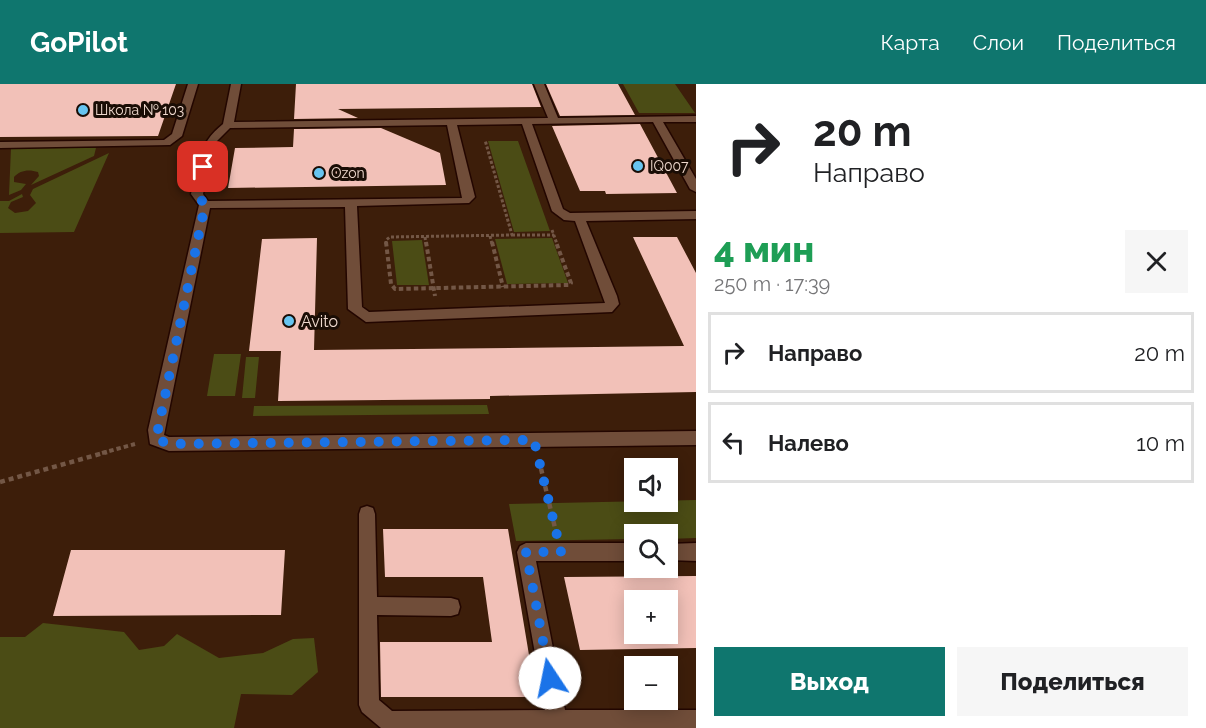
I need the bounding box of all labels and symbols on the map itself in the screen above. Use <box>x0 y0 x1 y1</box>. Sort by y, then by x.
place label: Школа № 103 <box>95 102 184 118</box>
marker: Школа № 103 <box>76 103 90 117</box>
pin <box>177 141 228 192</box>
place label: IQ007 <box>650 158 689 174</box>
marker: IQ007 <box>631 159 645 173</box>
place label: Ozon <box>331 165 365 181</box>
marker: Ozon <box>312 166 326 180</box>
place label: Avito <box>301 312 338 331</box>
marker: Avito <box>282 314 296 328</box>
position arrow <box>518 646 582 710</box>

